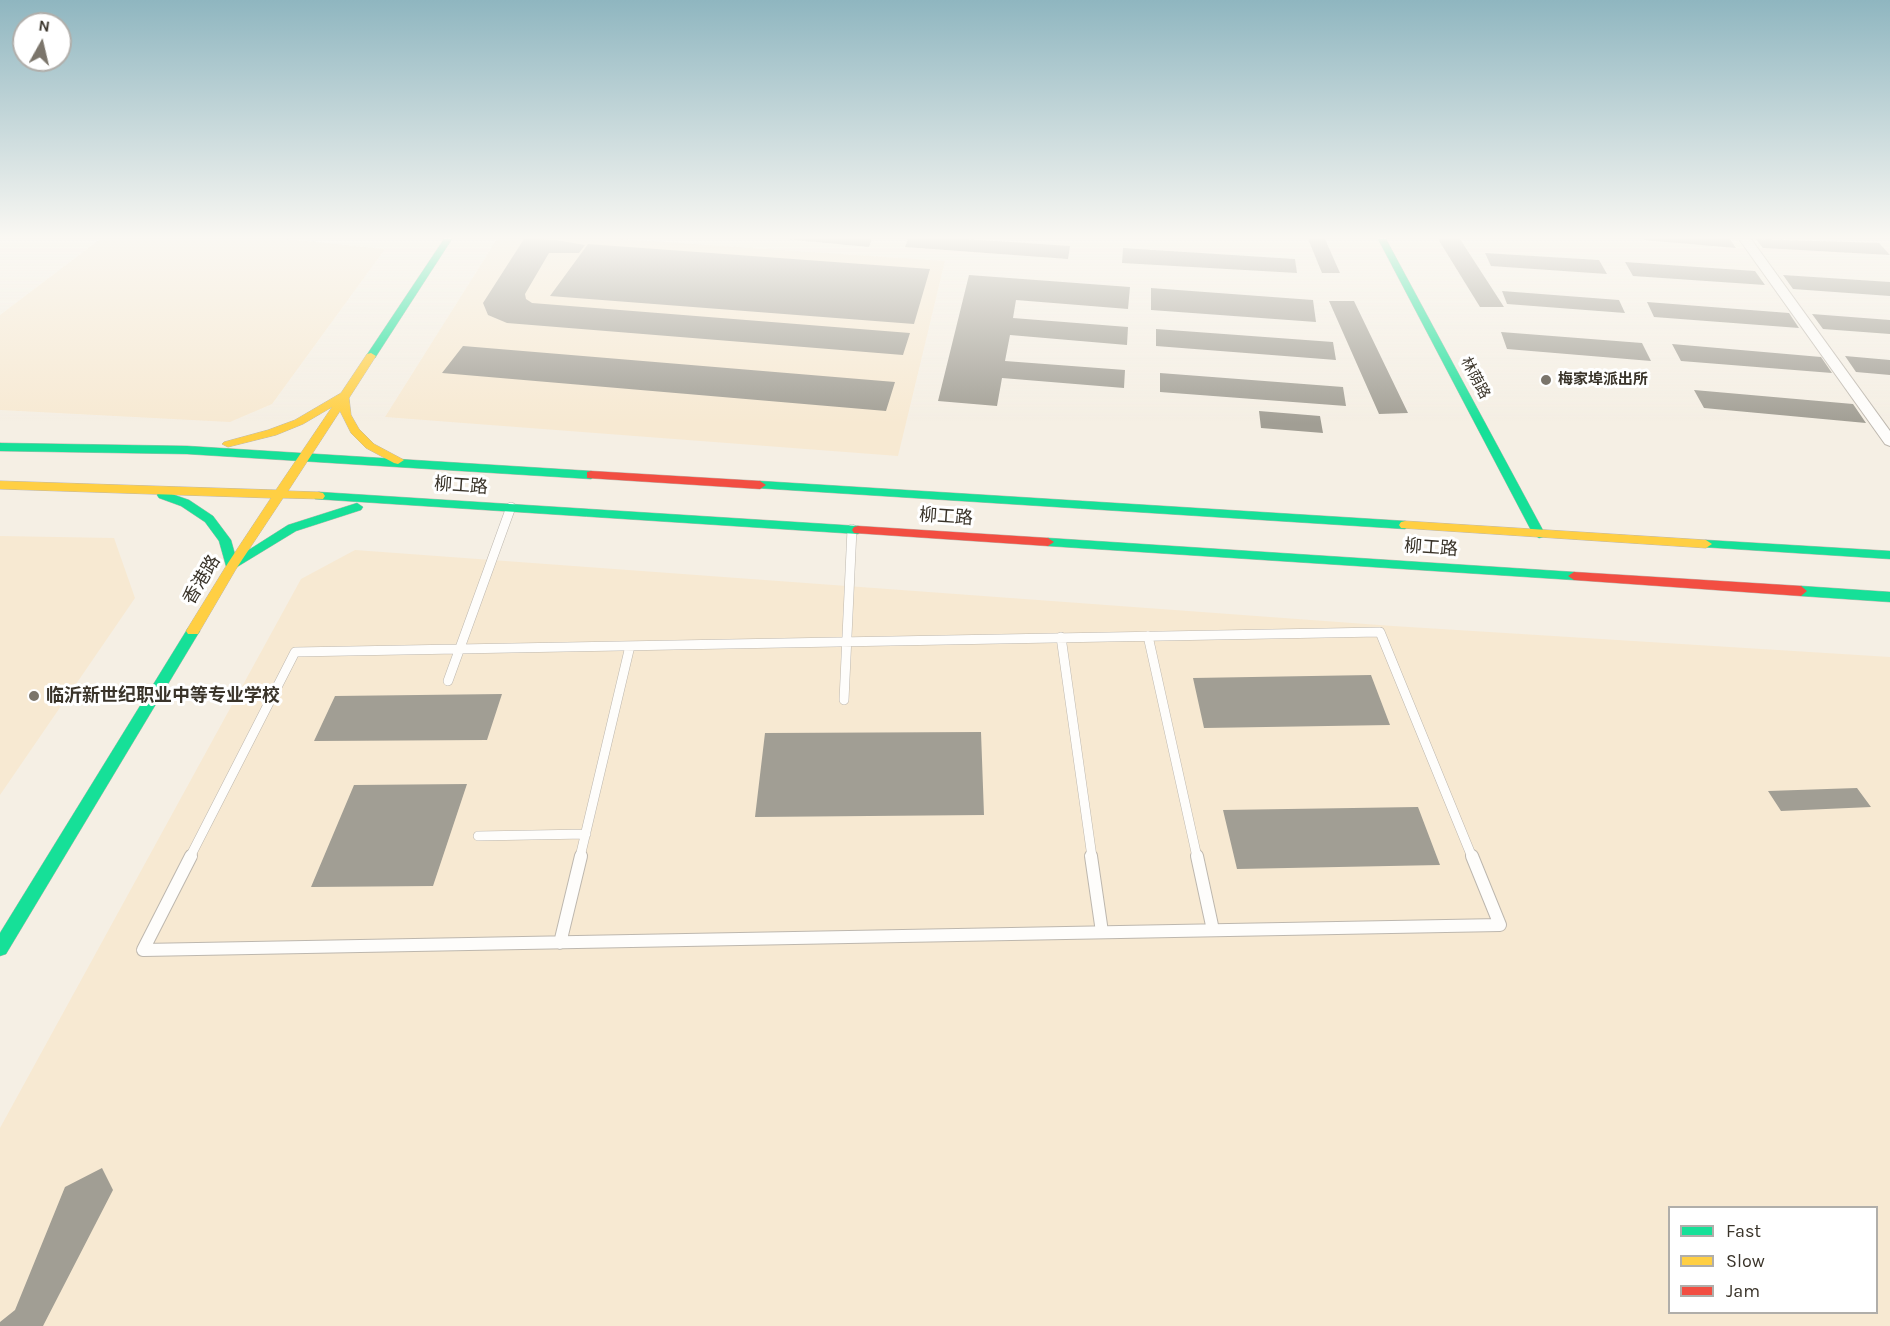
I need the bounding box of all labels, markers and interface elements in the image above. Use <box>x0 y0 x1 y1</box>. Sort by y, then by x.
north arrow <box>12 12 72 72</box>
text: N <box>37 15 51 36</box>
street label: 林荫路 <box>1456 354 1494 402</box>
place label: 梅家埠派出所 <box>1558 371 1648 389</box>
marker: 梅家埠派出所 <box>1539 373 1553 387</box>
street label: 柳工路 <box>433 473 489 499</box>
street label: 柳工路 <box>918 504 974 530</box>
street label: 柳工路 <box>1403 535 1459 561</box>
street label: 香港路 <box>179 551 225 609</box>
place label: 临沂新世纪职业中等专业学校 <box>46 685 280 707</box>
marker: 临沂新世纪职业中等专业学校 <box>27 689 41 703</box>
legend <box>1668 1206 1878 1314</box>
text: Fast <box>1726 1220 1761 1242</box>
text: Slow <box>1726 1250 1765 1272</box>
text: Jam <box>1726 1280 1760 1302</box>

